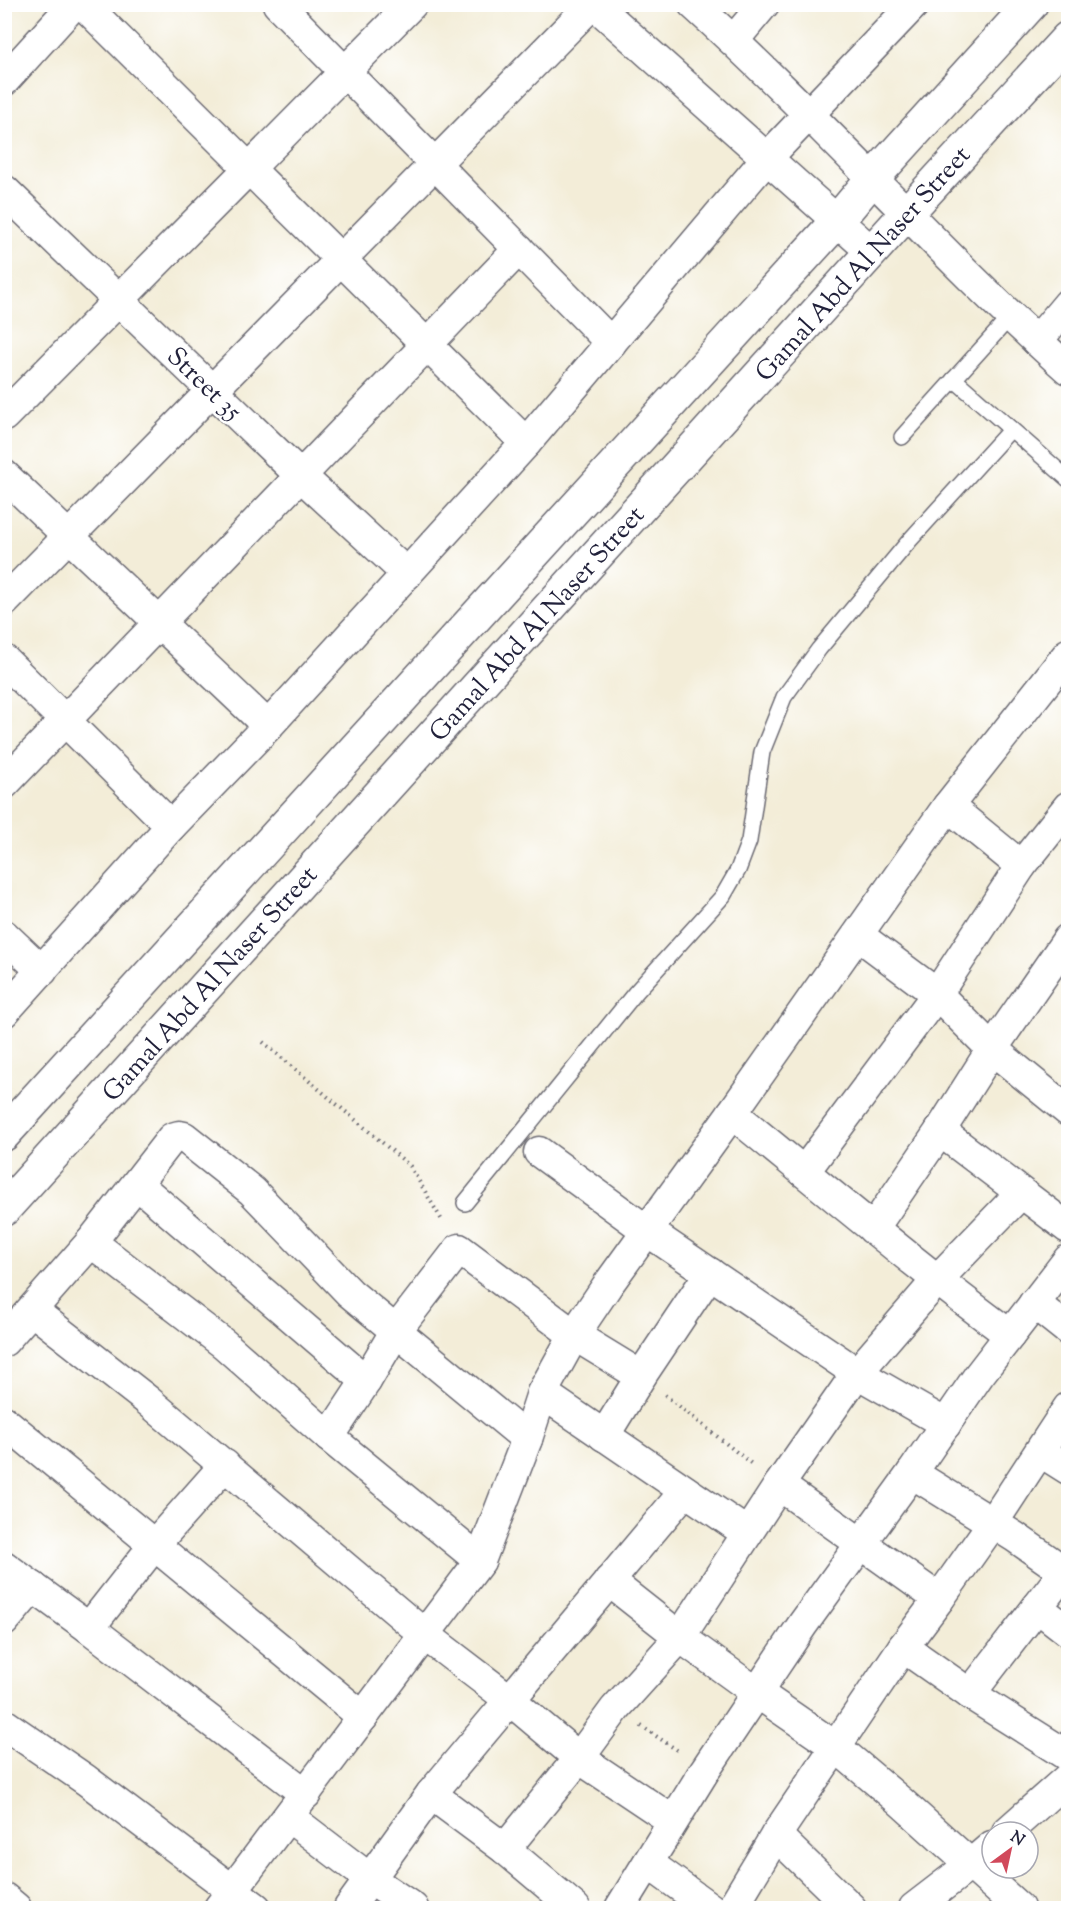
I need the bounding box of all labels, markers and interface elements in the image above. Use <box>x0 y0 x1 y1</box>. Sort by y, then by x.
street label: Gamal Abd Al Naser Street <box>748 138 980 391</box>
street label: Street 35 <box>157 340 249 430</box>
street label: Gamal Abd Al Naser Street <box>422 498 654 751</box>
street label: Gamal Abd Al Naser Street <box>95 858 327 1111</box>
north arrow <box>980 1820 1040 1880</box>
text: N <box>1005 1826 1029 1853</box>

